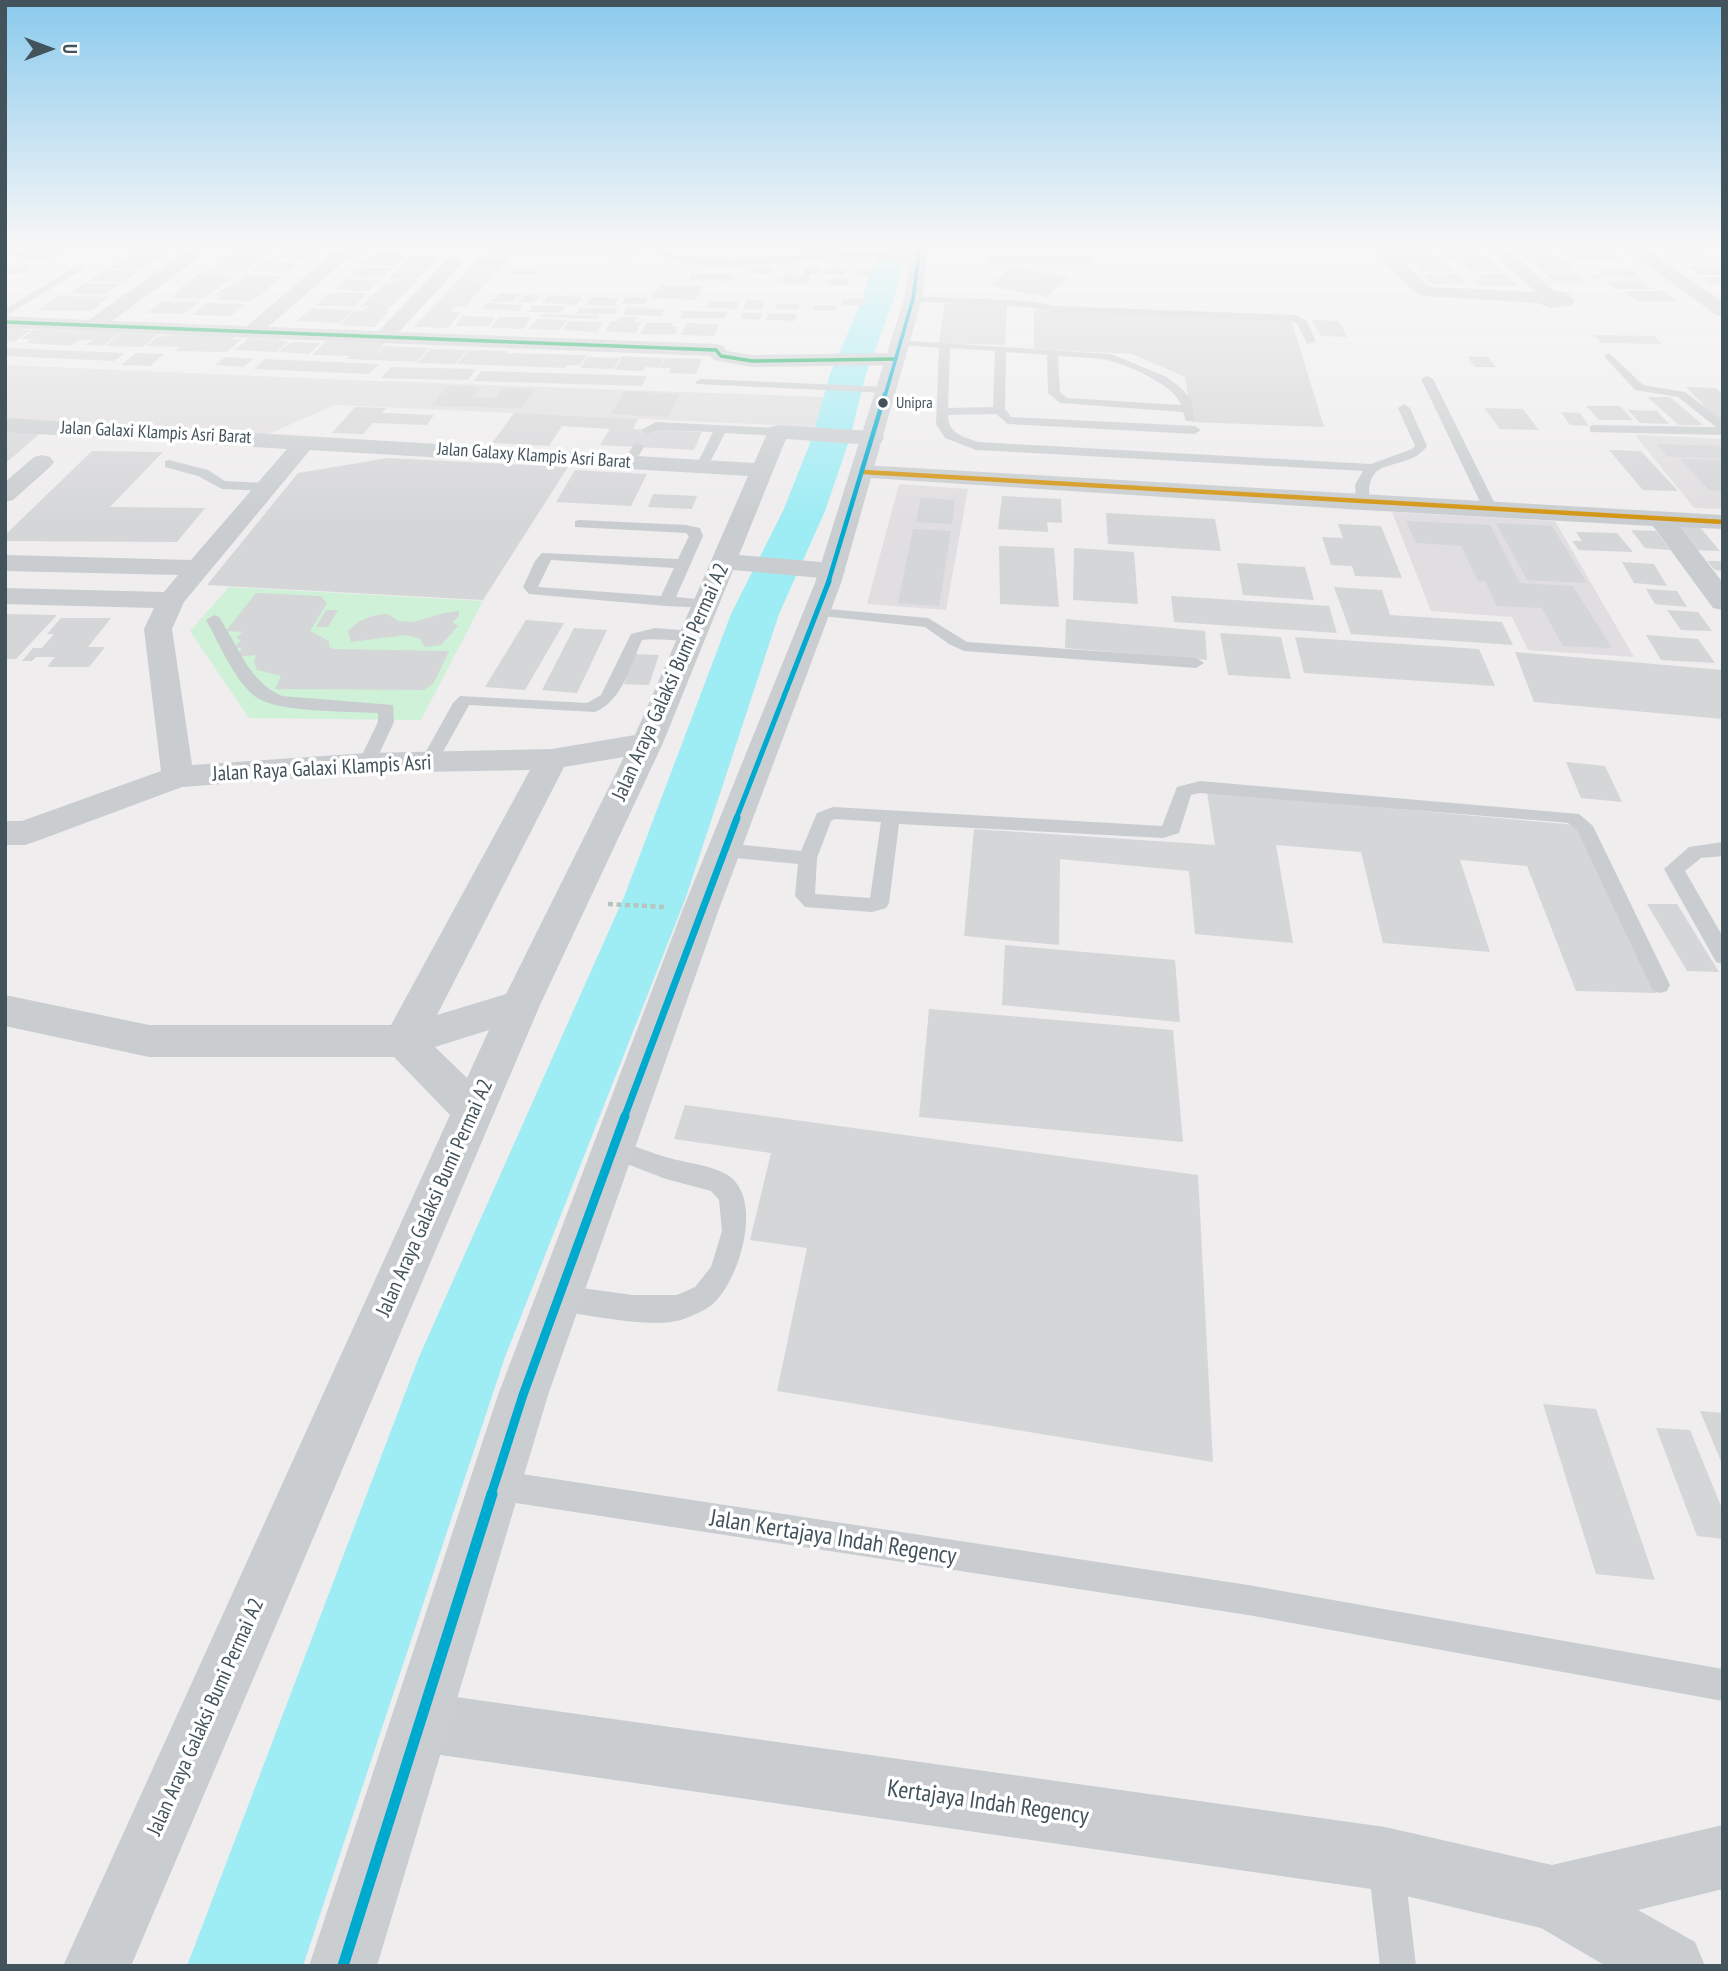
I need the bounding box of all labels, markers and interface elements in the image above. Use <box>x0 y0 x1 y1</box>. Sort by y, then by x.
north arrow <box>14 14 84 84</box>
text: U <box>58 44 82 54</box>
place label: Unipra <box>896 393 933 413</box>
marker: Unipra <box>876 396 890 410</box>
street label: Jalan Galaxi Klampis Asri Barat <box>60 417 252 449</box>
street label: Jalan Galaxy Klampis Asri Barat <box>437 438 631 474</box>
street label: Jalan Araya Galaksi Bumi Permai A2 <box>607 559 735 805</box>
street label: Jalan Raya Galaxi Klampis Asri <box>212 751 432 787</box>
street label: Jalan Araya Galaksi Bumi Permai A2 <box>371 1075 499 1321</box>
street label: Jalan Kertajaya Indah Regency <box>708 1504 958 1572</box>
street label: Jalan Araya Galaksi Bumi Permai A2 <box>142 1594 270 1840</box>
street label: Kertajaya Indah Regency <box>886 1775 1090 1831</box>

